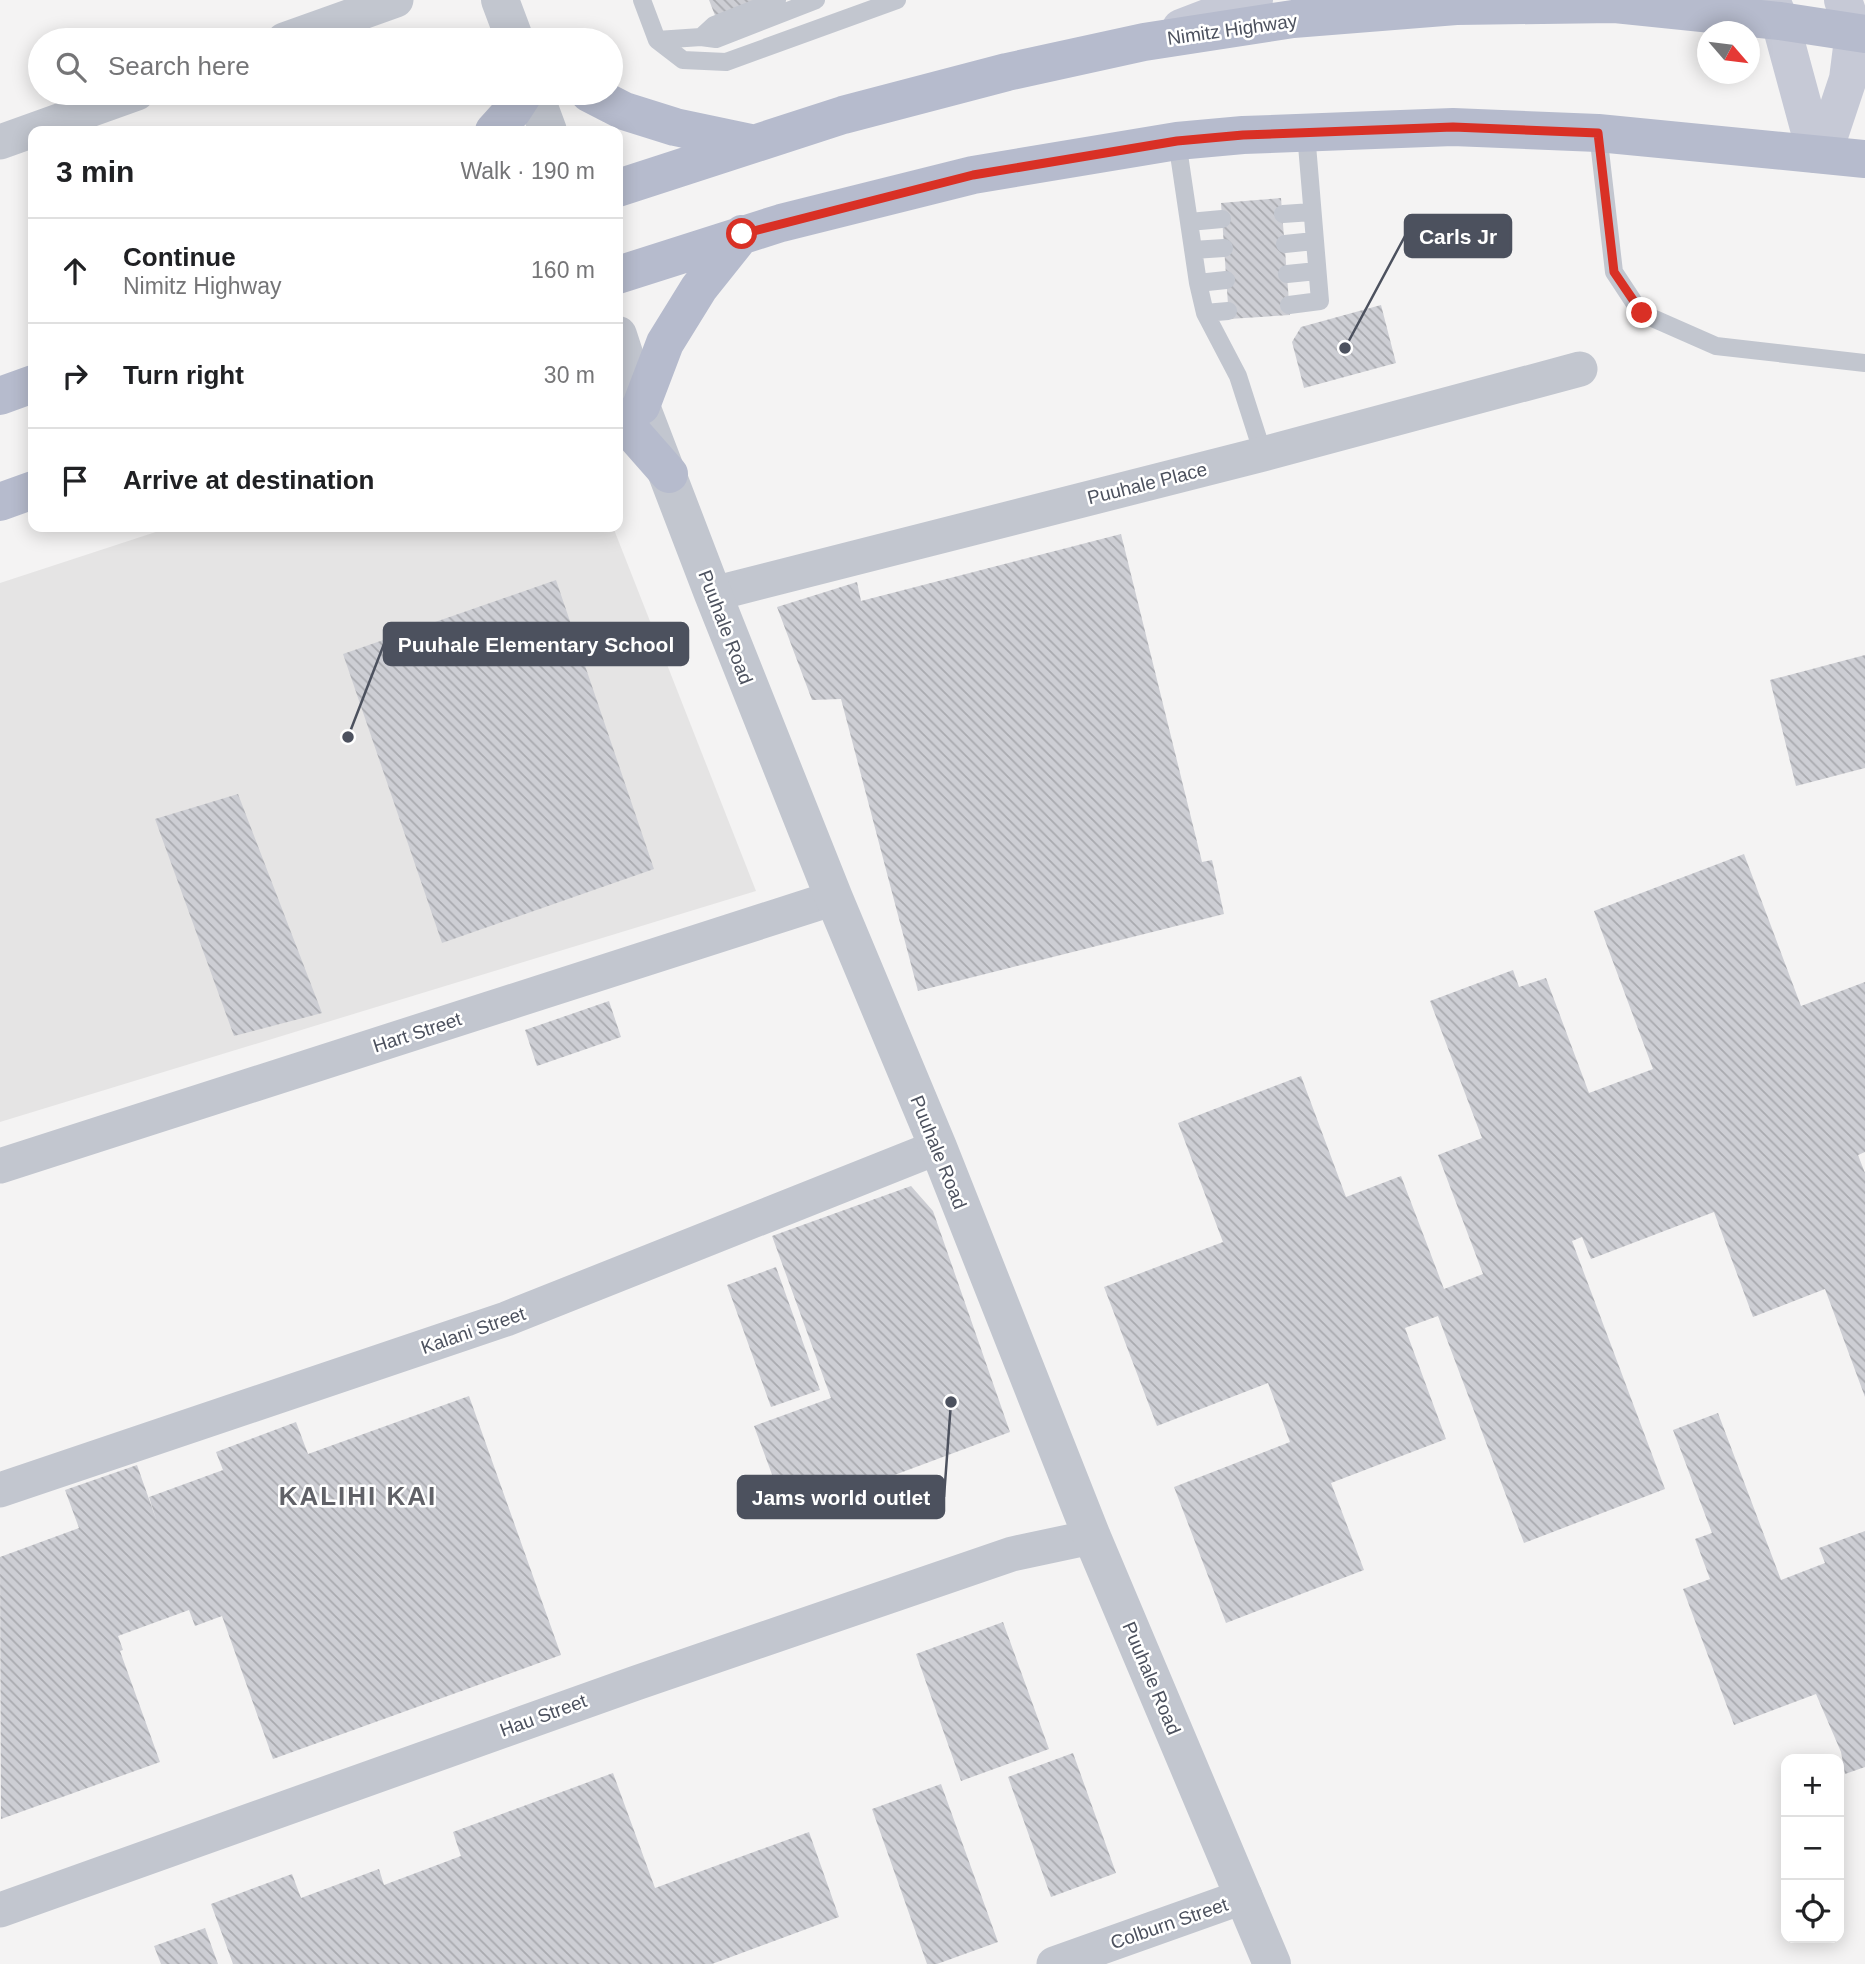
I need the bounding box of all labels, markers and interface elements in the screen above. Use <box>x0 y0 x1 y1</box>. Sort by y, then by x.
street label: Nimitz Highway <box>1166 10 1299 49</box>
north arrow <box>1697 21 1760 84</box>
search box <box>28 28 623 105</box>
icon: search <box>52 48 90 86</box>
text: Search here <box>108 51 250 81</box>
text: 3 min <box>56 155 134 188</box>
text: Walk · 190 m <box>460 158 595 184</box>
callout: Carls Jr <box>1405 215 1511 257</box>
route start <box>726 218 757 249</box>
text: Carls Jr <box>1419 225 1497 248</box>
text: Continue <box>123 242 236 272</box>
icon: ahead <box>56 252 94 290</box>
text: 160 m <box>531 257 595 283</box>
text: Nimitz Highway <box>123 273 281 299</box>
route end <box>1626 297 1657 328</box>
icon: right <box>56 357 94 395</box>
text: Turn right <box>123 360 244 390</box>
text: 30 m <box>544 362 595 388</box>
street label: Puuhale Place <box>1085 458 1209 508</box>
icon: arrive <box>56 462 94 500</box>
text: Arrive at destination <box>123 465 374 495</box>
street label: Puuhale Road <box>694 567 757 687</box>
callout: Puuhale Elementary School <box>384 623 688 665</box>
text: Puuhale Elementary School <box>398 633 674 656</box>
street label: Hart Street <box>370 1008 465 1057</box>
street label: Puuhale Road <box>906 1092 971 1212</box>
street label: Kalani Street <box>418 1303 529 1358</box>
callout: Jams world outlet <box>738 1476 944 1518</box>
district label: KALIHI KAI <box>279 1481 437 1511</box>
text: Jams world outlet <box>752 1486 930 1509</box>
street label: Puuhale Road <box>1118 1619 1185 1738</box>
street label: Hau Street <box>497 1690 590 1741</box>
map controls <box>1781 1754 1844 1943</box>
button: + <box>1781 1754 1844 1817</box>
button: − <box>1781 1817 1844 1880</box>
button: locate <box>1781 1880 1844 1943</box>
street label: Colburn Street <box>1108 1893 1231 1953</box>

